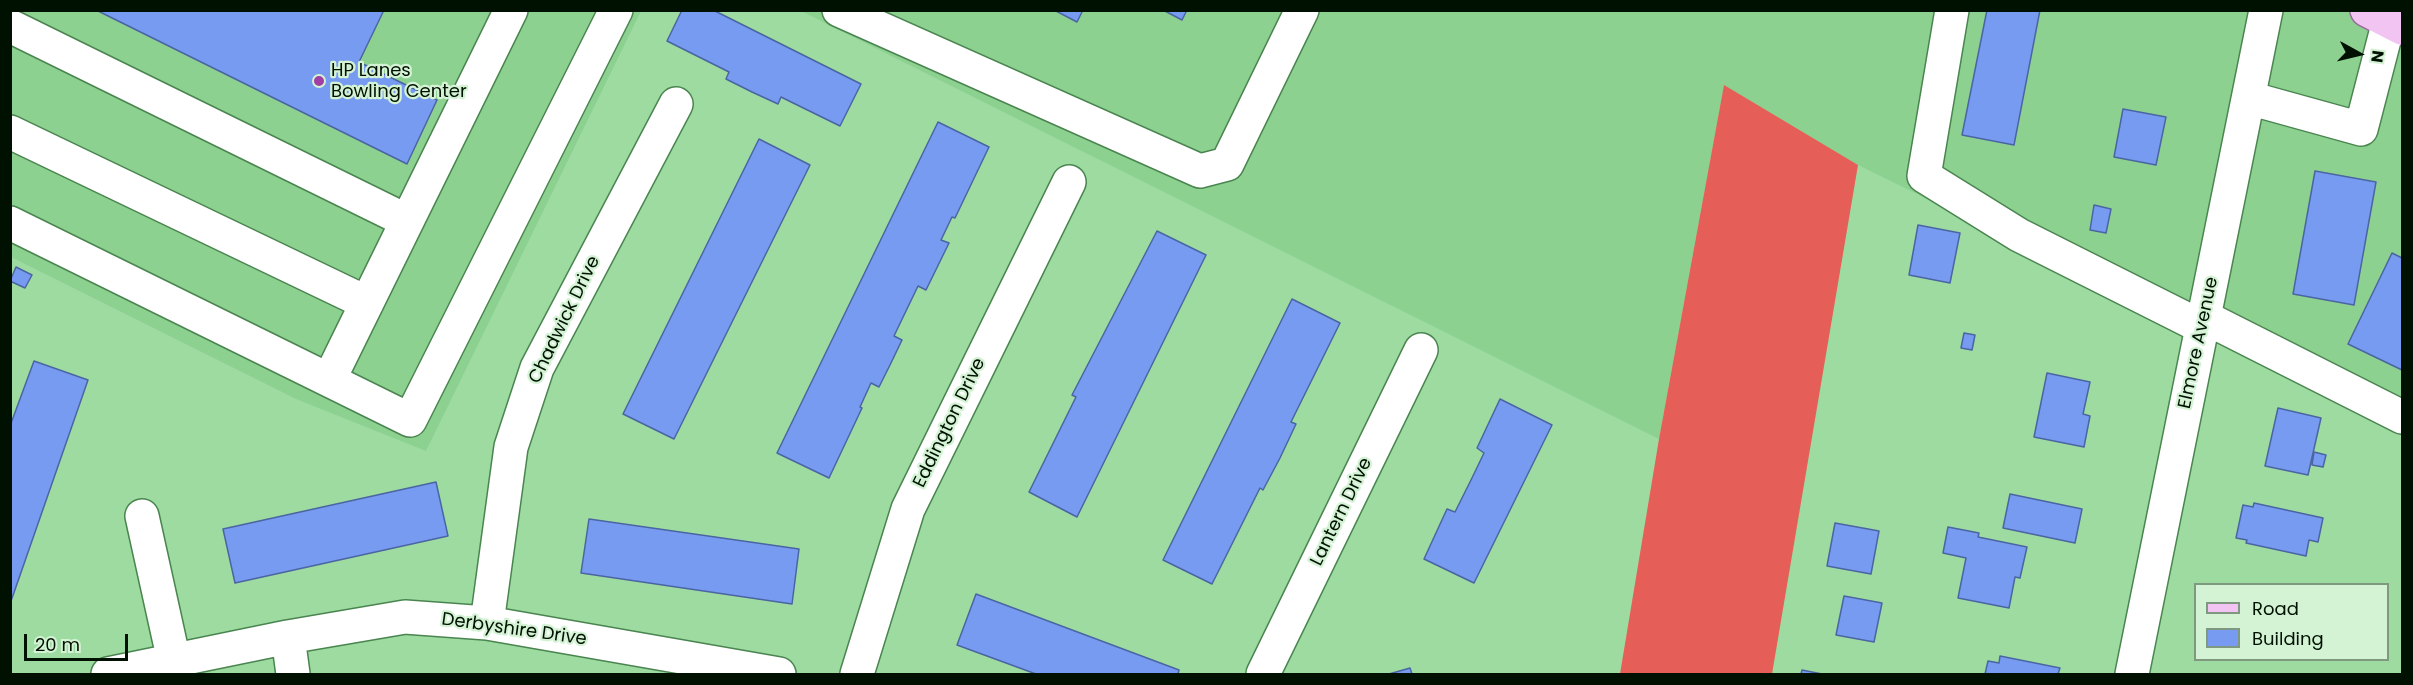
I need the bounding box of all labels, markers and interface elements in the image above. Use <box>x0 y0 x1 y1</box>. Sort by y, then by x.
north arrow <box>2329 24 2389 84</box>
text: N <box>2365 49 2390 64</box>
place label: HP Lanes Bowling Center <box>331 60 467 103</box>
marker: HP Lanes Bowling Center <box>312 74 326 88</box>
street label: Chadwick Drive <box>525 253 605 387</box>
street label: Elmore Avenue <box>2175 275 2223 411</box>
street label: Eddington Drive <box>909 355 991 491</box>
street label: Lantern Drive <box>1307 455 1377 569</box>
legend <box>2194 583 2389 661</box>
text: Road <box>2252 596 2299 621</box>
street label: Derbyshire Drive <box>440 609 588 651</box>
scale bar <box>27 622 130 660</box>
text: Building <box>2252 626 2324 651</box>
text: 20 m <box>35 632 80 657</box>

